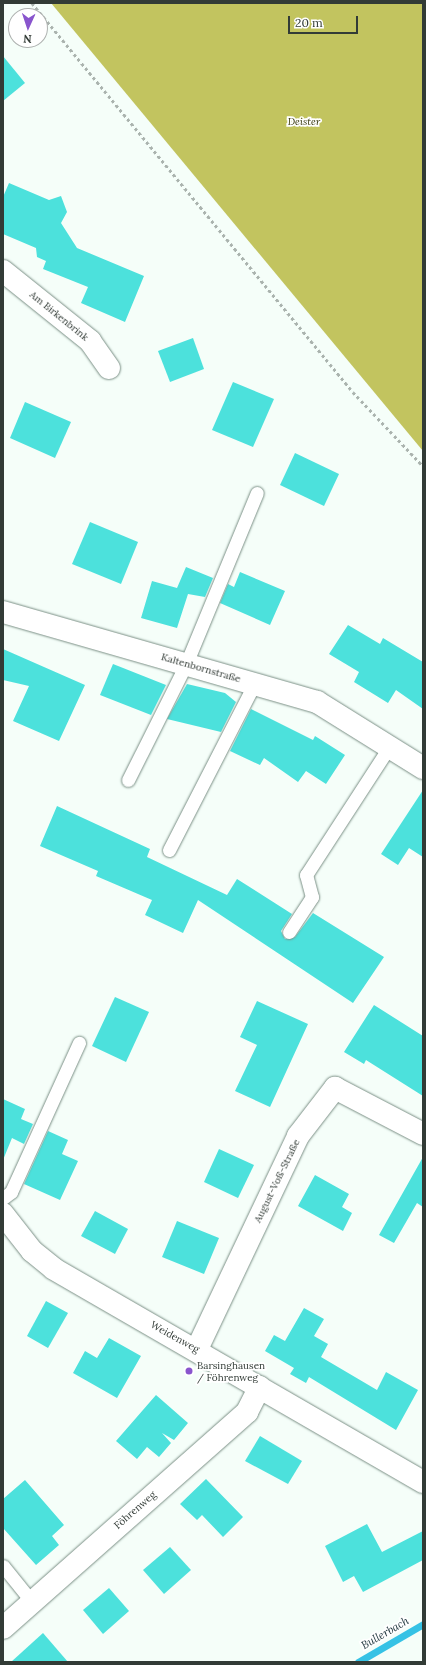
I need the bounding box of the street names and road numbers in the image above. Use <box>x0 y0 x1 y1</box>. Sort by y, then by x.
street label: Am Birkenbrink <box>27 289 91 343</box>
street label: Kaltenbornstraße <box>160 651 242 685</box>
street label: August-Voß-Straße <box>252 1137 302 1225</box>
street label: Weidenweg <box>149 1319 201 1355</box>
street label: Föhrenweg <box>112 1489 158 1531</box>

